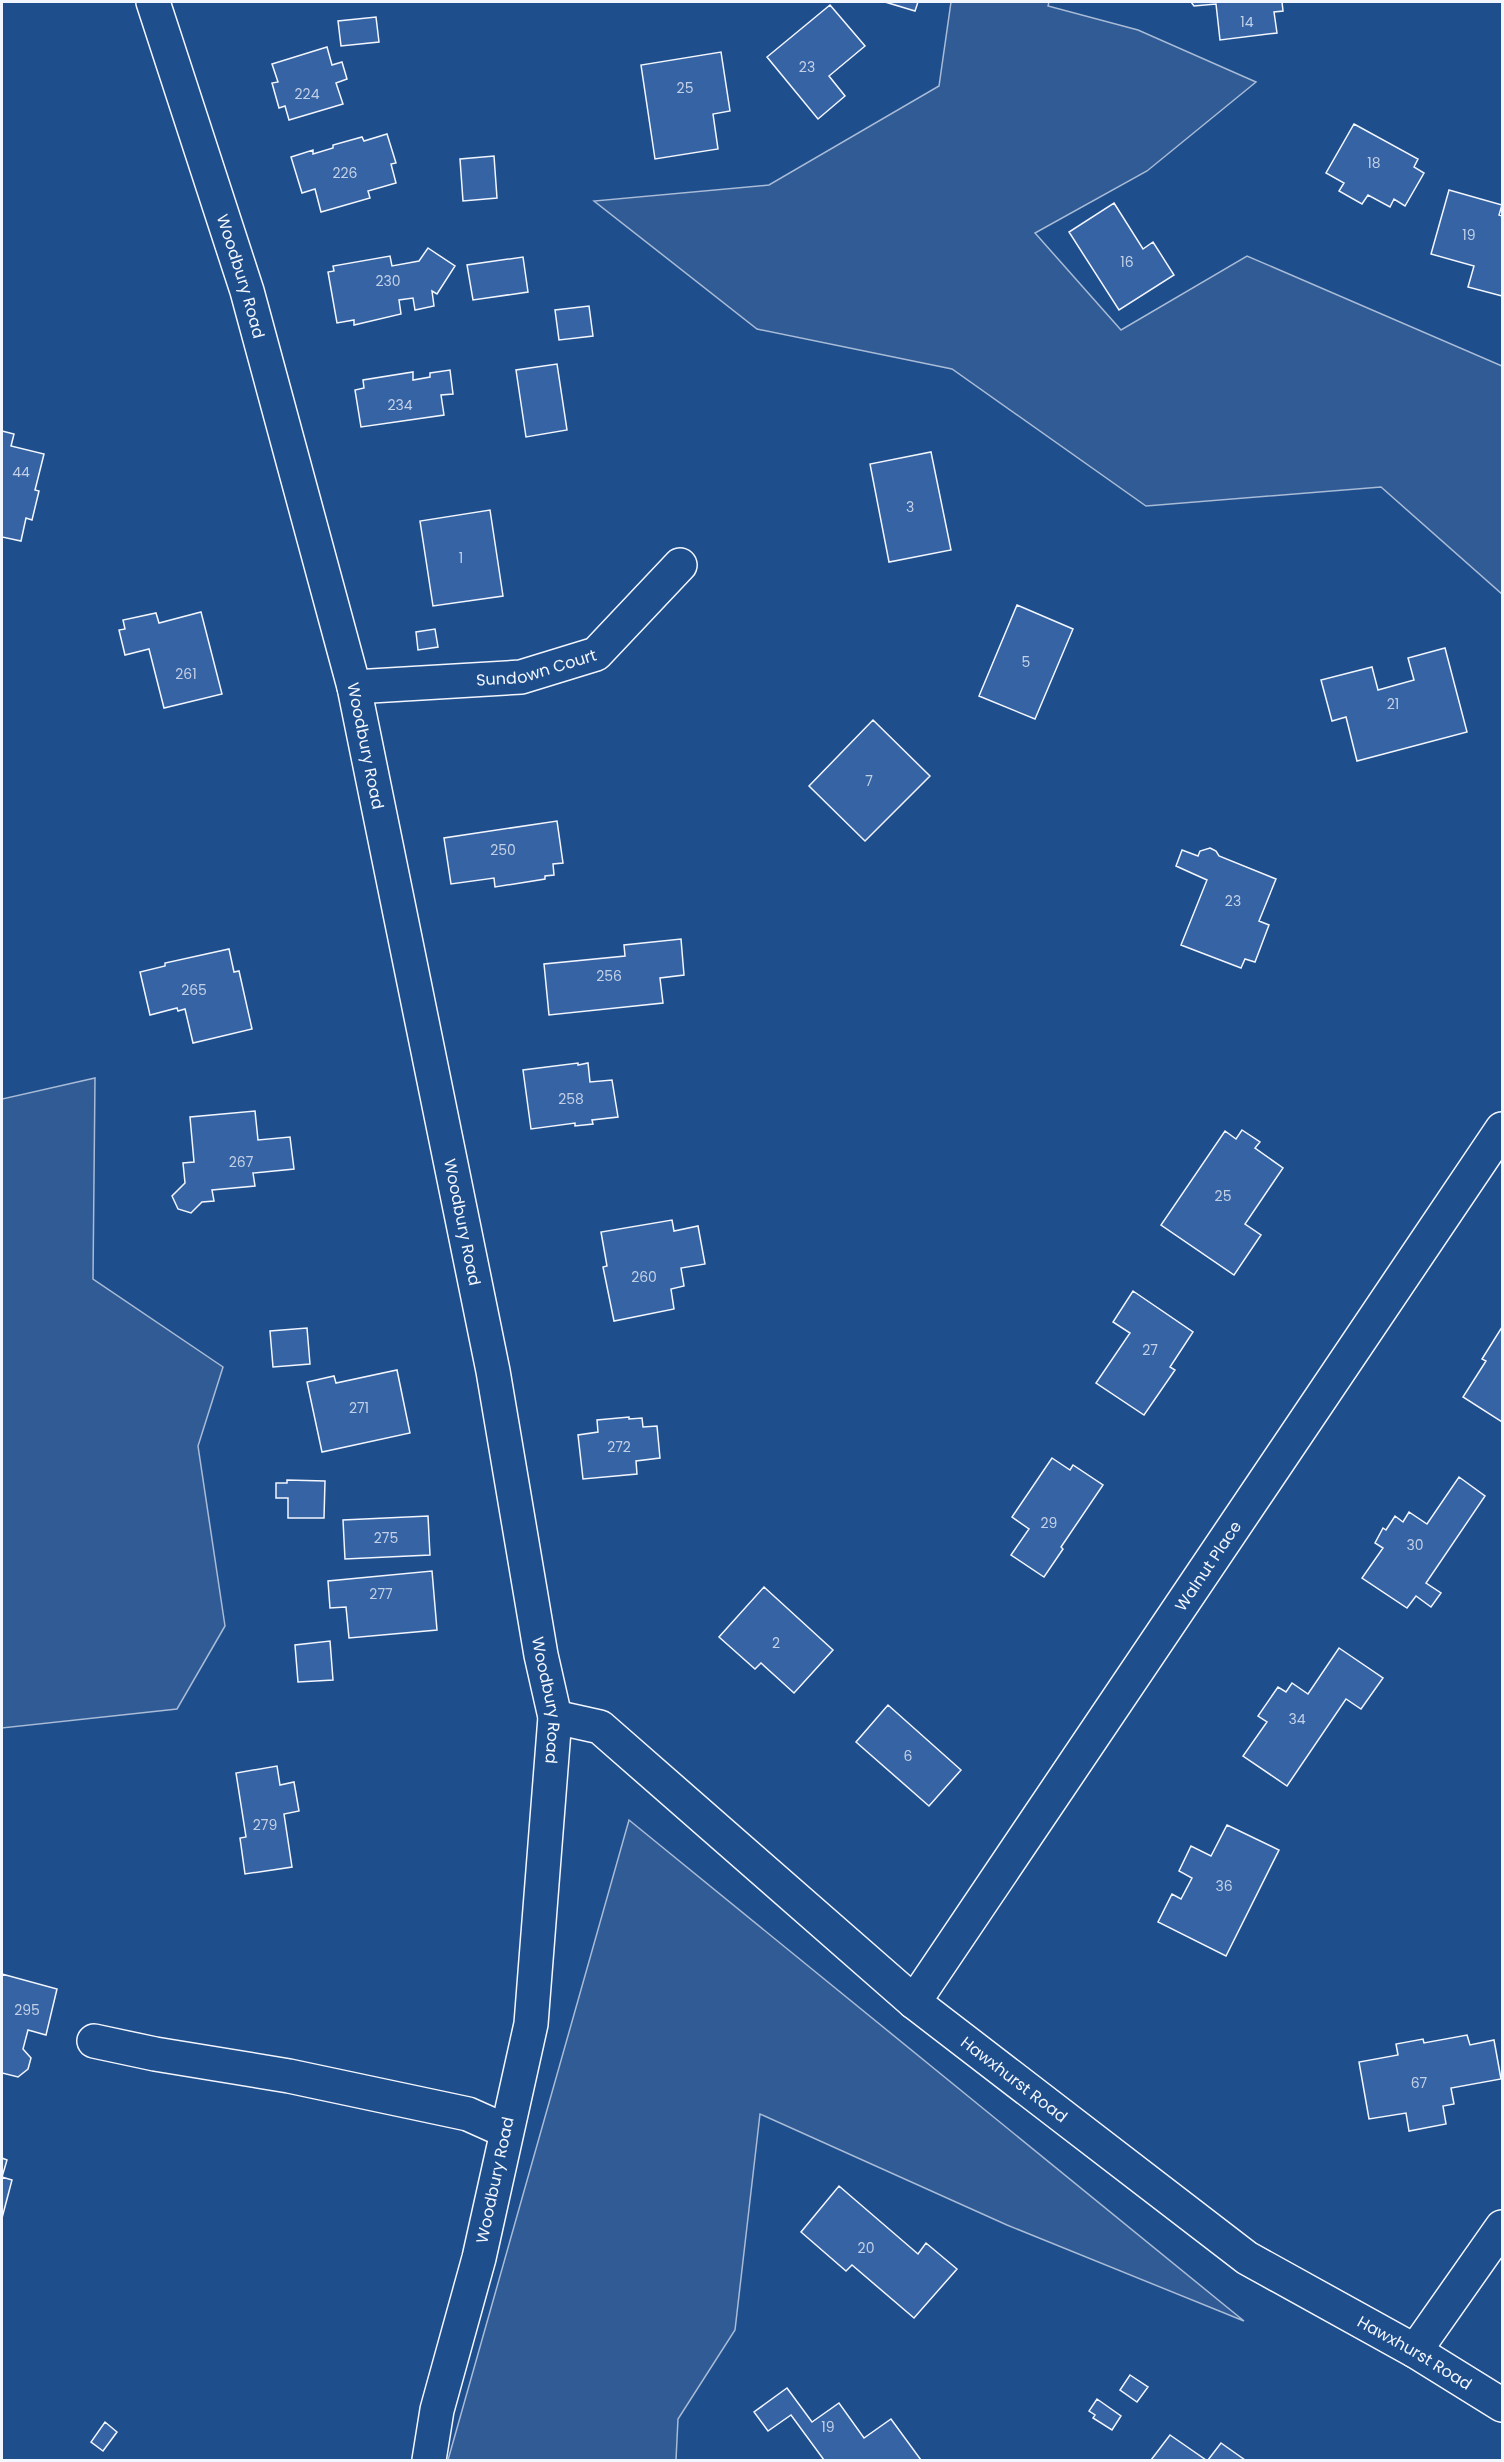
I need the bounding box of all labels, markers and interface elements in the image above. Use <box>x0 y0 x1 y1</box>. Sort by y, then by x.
house number: 14 <box>1240 12 1254 32</box>
house number: 23 <box>799 57 815 77</box>
house number: 25 <box>677 78 693 98</box>
house number: 224 <box>295 84 320 104</box>
house number: 18 <box>1367 153 1381 173</box>
house number: 226 <box>333 163 358 183</box>
street label: Woodbury Road <box>211 211 271 341</box>
house number: 19 <box>1462 225 1476 245</box>
house number: 16 <box>1120 252 1134 272</box>
house number: 230 <box>375 271 401 291</box>
house number: 234 <box>387 395 413 415</box>
house number: 44 <box>12 462 30 482</box>
house number: 3 <box>906 497 914 517</box>
house number: 1 <box>459 548 463 568</box>
street label: Sundown Court <box>475 643 599 691</box>
house number: 5 <box>1022 652 1030 672</box>
house number: 261 <box>175 664 197 684</box>
street label: Woodbury Road <box>342 680 390 811</box>
house number: 21 <box>1387 694 1399 714</box>
house number: 7 <box>865 771 873 791</box>
house number: 250 <box>490 840 516 860</box>
house number: 23 <box>1225 891 1241 911</box>
house number: 256 <box>596 966 622 986</box>
house number: 265 <box>181 980 207 1000</box>
house number: 258 <box>558 1089 584 1109</box>
house number: 267 <box>229 1152 254 1172</box>
street label: Woodbury Road <box>439 1156 487 1287</box>
house number: 25 <box>1215 1186 1231 1206</box>
house number: 260 <box>631 1267 657 1287</box>
house number: 27 <box>1142 1340 1158 1360</box>
house number: 271 <box>349 1398 369 1418</box>
house number: 272 <box>607 1437 631 1457</box>
house number: 29 <box>1041 1513 1057 1533</box>
street label: Walnut Place <box>1169 1516 1247 1616</box>
house number: 275 <box>374 1528 398 1548</box>
house number: 30 <box>1406 1535 1424 1555</box>
house number: 277 <box>369 1584 393 1604</box>
house number: 2 <box>772 1633 780 1653</box>
street label: Woodbury Road <box>527 1635 566 1765</box>
house number: 34 <box>1288 1709 1306 1729</box>
house number: 6 <box>904 1746 913 1766</box>
house number: 279 <box>253 1815 277 1835</box>
house number: 36 <box>1215 1876 1233 1896</box>
house number: 295 <box>14 2000 40 2020</box>
street label: Hawxhurst Road <box>956 2031 1073 2128</box>
house number: 67 <box>1411 2073 1428 2093</box>
street label: Woodbury Road <box>470 2115 520 2245</box>
house number: 20 <box>858 2238 874 2258</box>
street label: Hawxhurst Road <box>1353 2310 1476 2395</box>
house number: 19 <box>821 2417 835 2437</box>

